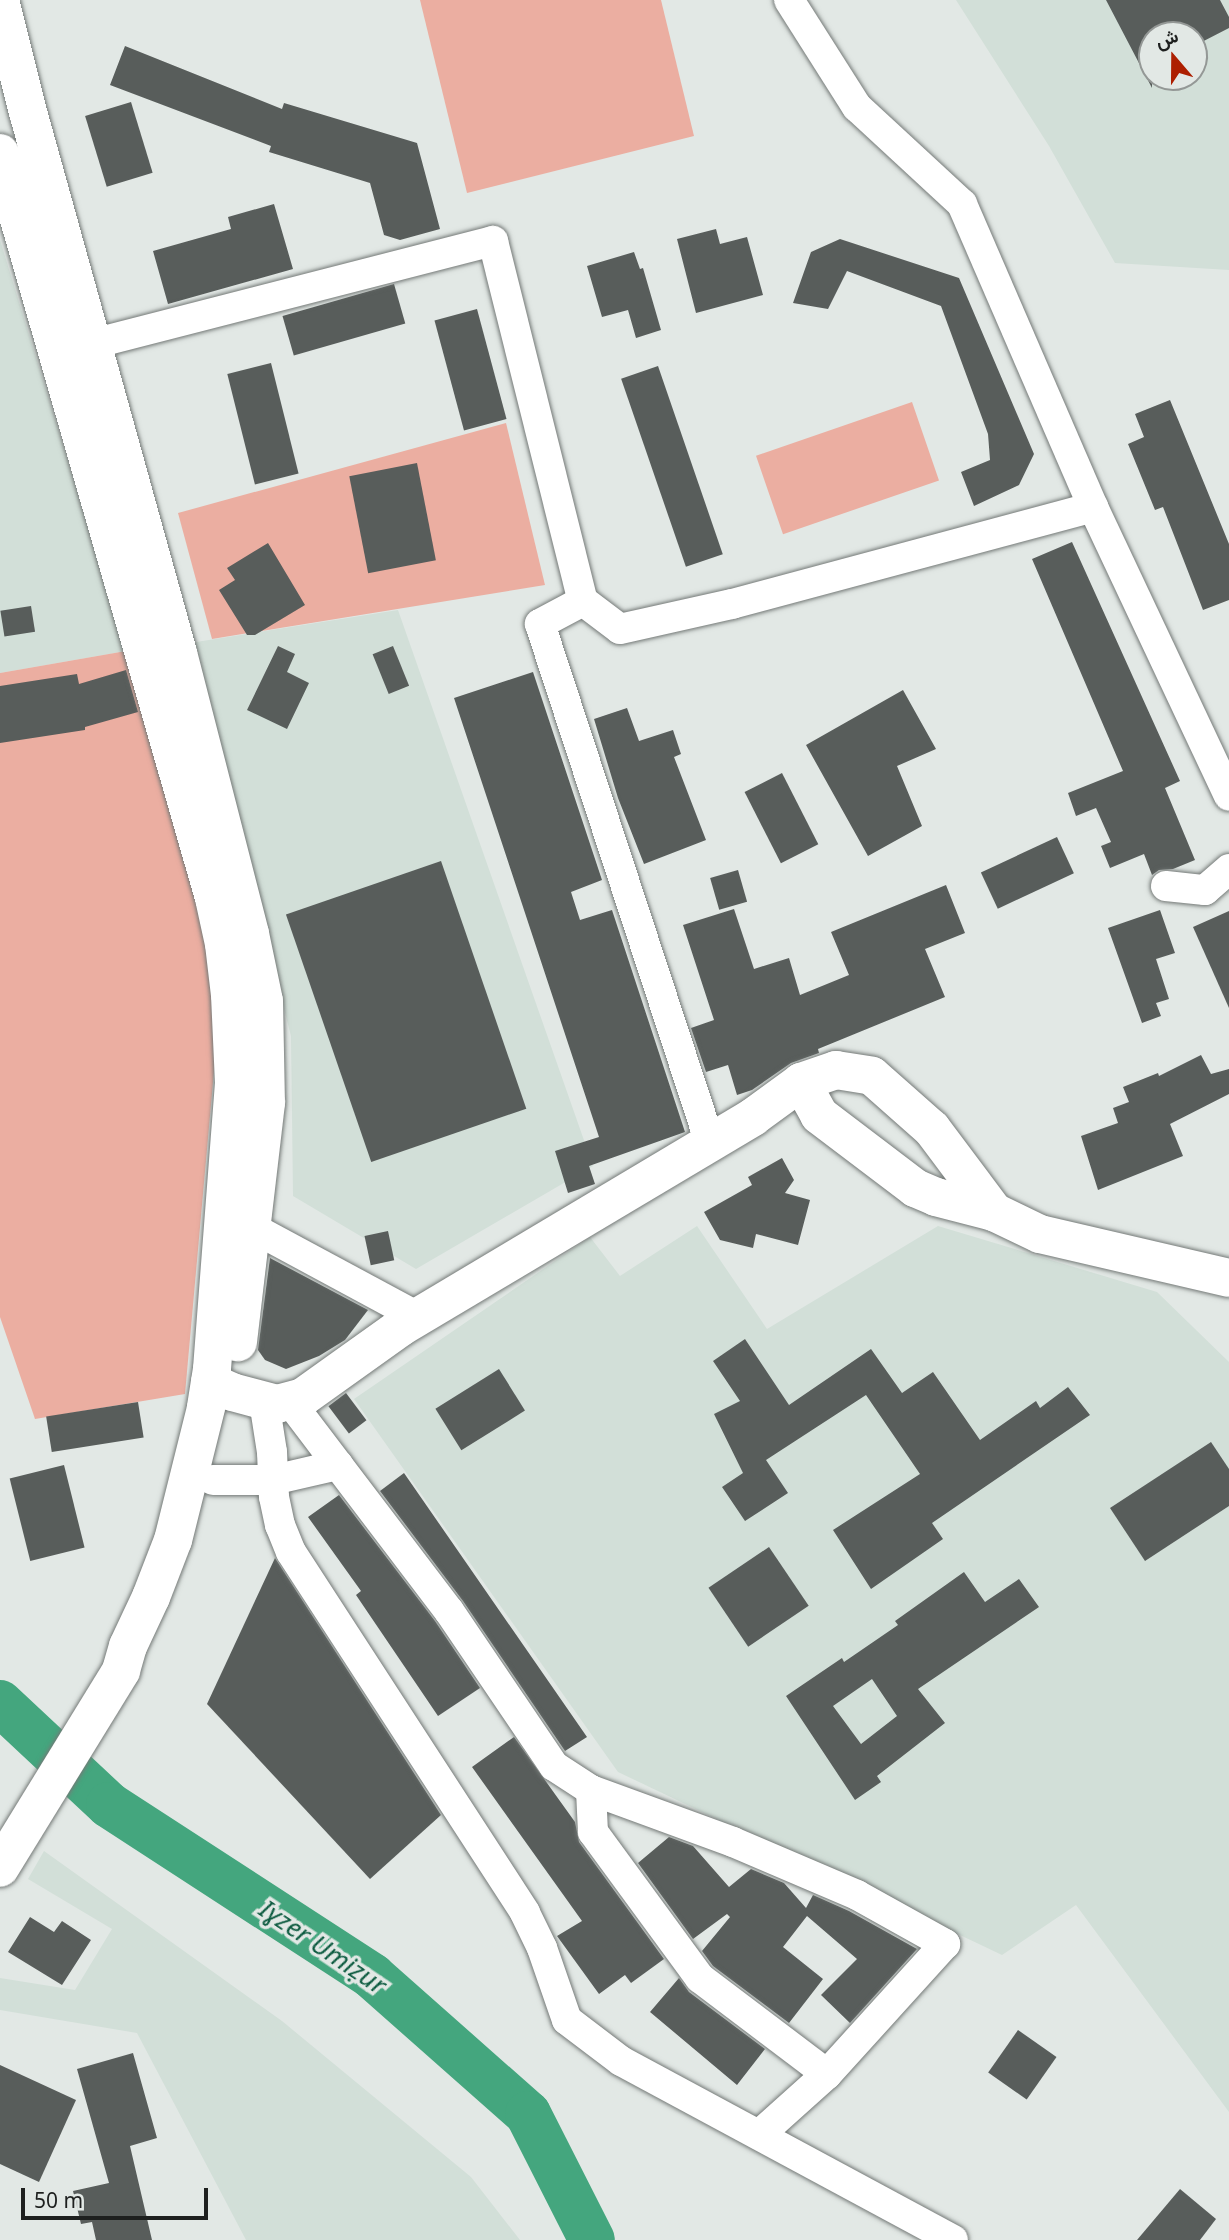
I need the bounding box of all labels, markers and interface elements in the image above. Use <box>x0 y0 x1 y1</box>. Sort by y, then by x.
north arrow <box>1138 21 1208 91</box>
text: ش <box>1151 22 1182 54</box>
water label: Iɣzer Umiẓur <box>254 1893 392 2001</box>
scale bar <box>24 2174 212 2218</box>
text: 50 m <box>34 2186 83 2214</box>

